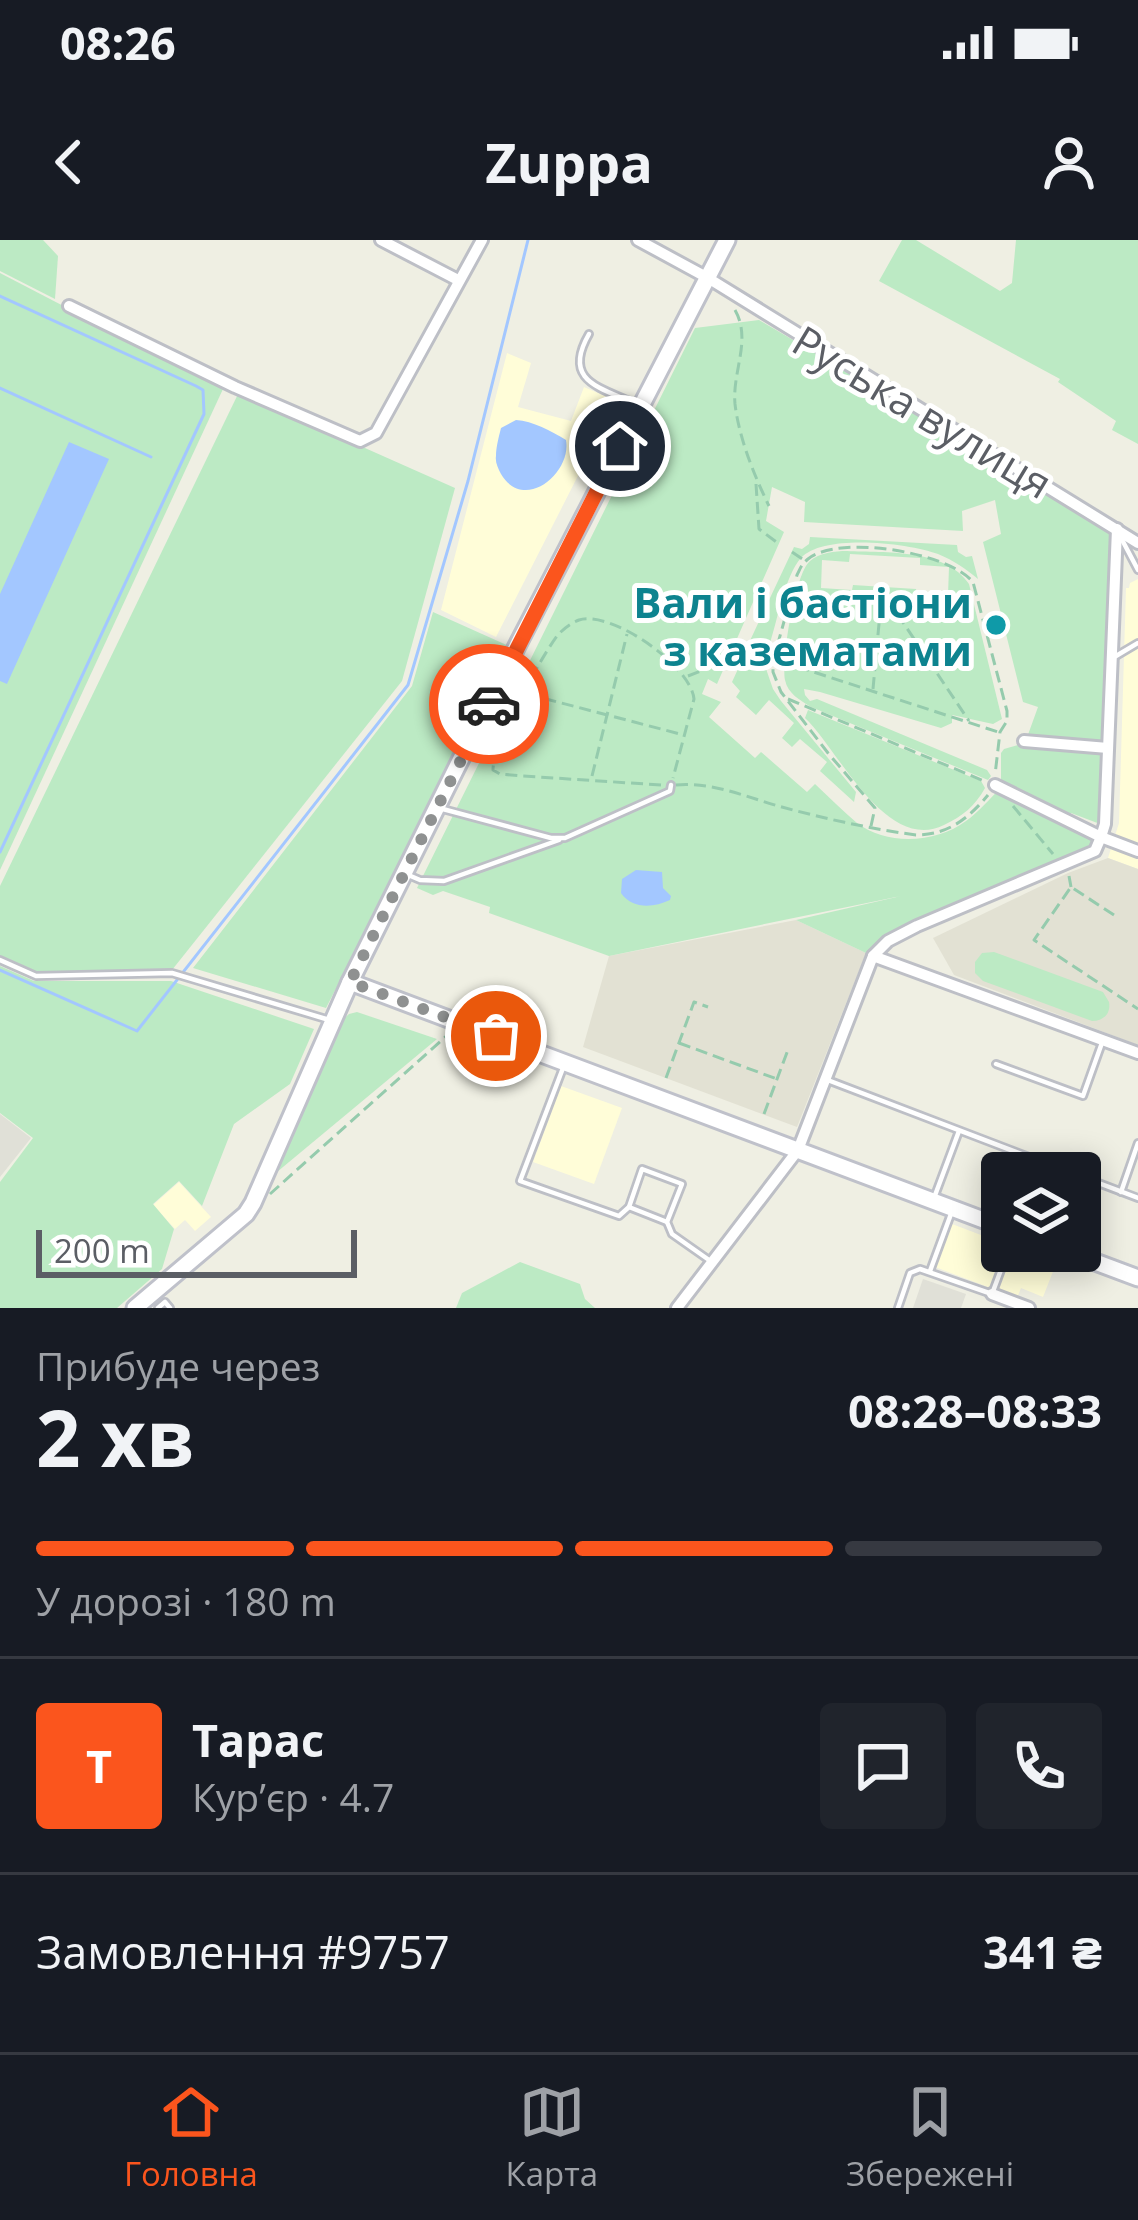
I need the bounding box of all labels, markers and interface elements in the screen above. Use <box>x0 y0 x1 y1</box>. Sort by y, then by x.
text: 08:26 <box>60 12 176 73</box>
text: Zuppa <box>485 125 653 199</box>
icon: back <box>36 129 102 195</box>
icon: person <box>1036 129 1102 195</box>
street label: Руська вулиця <box>783 311 1063 511</box>
pin <box>569 395 671 497</box>
icon: home <box>587 413 653 479</box>
place label: Вали і бастіони з казематами <box>633 573 972 678</box>
marker: Вали і бастіони з казематами <box>983 612 1009 638</box>
courier <box>429 644 549 764</box>
icon: car <box>456 671 522 737</box>
pin <box>445 985 547 1087</box>
icon: bag <box>463 1003 529 1069</box>
map controls <box>981 1152 1101 1272</box>
button: layers <box>981 1152 1101 1272</box>
scale bar <box>36 1224 357 1277</box>
text: 200 m <box>54 1228 150 1273</box>
text: Прибуде через <box>36 1339 320 1392</box>
text: 08:28–08:33 <box>848 1380 1102 1441</box>
text: 2 хв <box>36 1384 195 1490</box>
text: У дорозі · 180 m <box>36 1574 336 1627</box>
button: chat <box>820 1703 946 1829</box>
button: phone <box>976 1703 1102 1829</box>
text: Тарас <box>192 1709 324 1770</box>
text: Т <box>86 1735 112 1796</box>
text: Кур’єр · 4.7 <box>192 1770 394 1823</box>
text: Замовлення #9757 <box>36 1921 450 1982</box>
text: 341 ₴ <box>983 1921 1102 1982</box>
tab: Головна <box>124 2079 258 2196</box>
tab: Карта <box>506 2079 598 2196</box>
tab: Збережені <box>846 2079 1014 2196</box>

